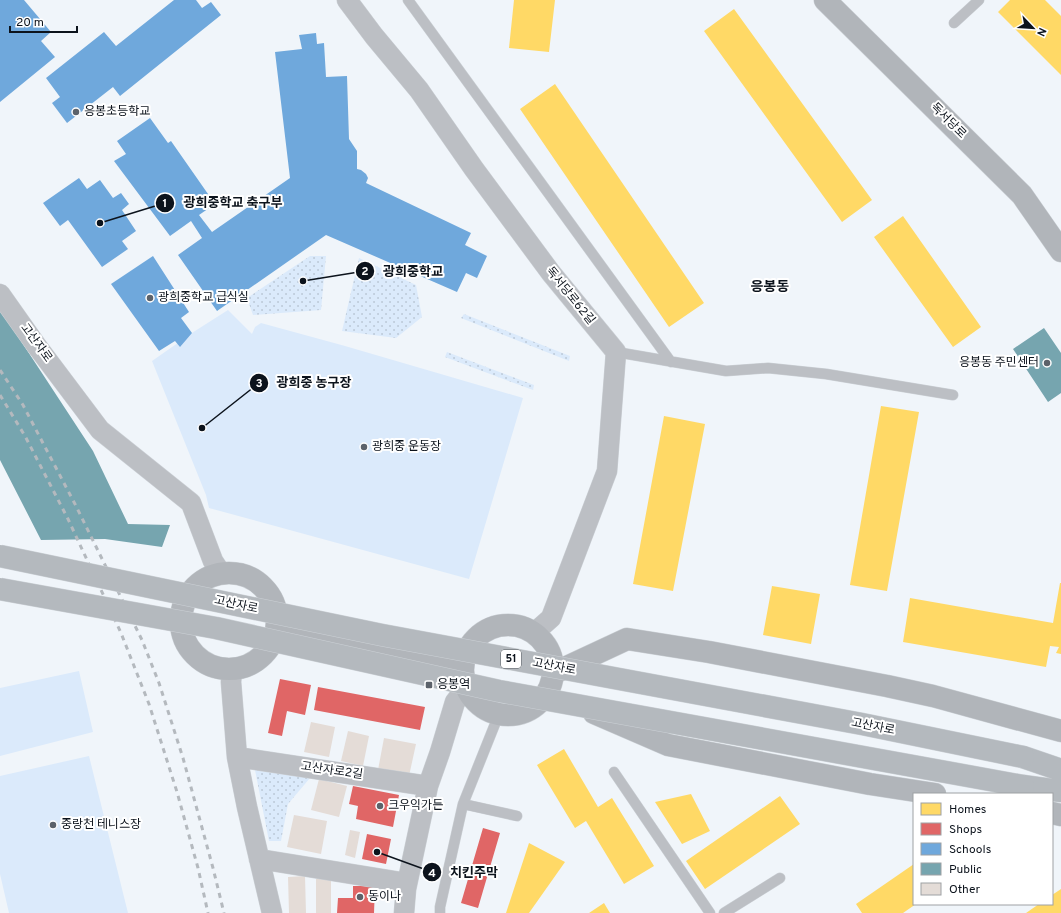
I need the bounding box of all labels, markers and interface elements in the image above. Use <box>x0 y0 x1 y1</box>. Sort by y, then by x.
scale bar <box>10 8 77 34</box>
north arrow <box>1013 8 1053 48</box>
text: 20 m <box>16 15 44 31</box>
text: N <box>1033 25 1049 38</box>
street label: 독서당로 <box>927 100 969 142</box>
place label: 응봉초등학교 <box>84 104 150 120</box>
marker: 응봉초등학교 <box>71 107 81 117</box>
callout: 광희중학교 축구부 <box>155 190 290 215</box>
text: 광희중학교 축구부 <box>184 195 283 212</box>
text: 1 <box>163 196 167 212</box>
callout: 광희중학교 <box>355 259 450 284</box>
text: 2 <box>361 264 369 280</box>
text: 광희중학교 <box>383 264 443 281</box>
street label: 독서당로62길 <box>542 264 598 328</box>
district label: 응봉동 <box>751 279 789 296</box>
place label: 광희중학교 급식실 <box>158 290 249 306</box>
marker: 광희중학교 급식실 <box>145 293 155 303</box>
street label: 고산자로 <box>17 320 55 366</box>
place label: 응봉동 주민센터 <box>959 355 1039 371</box>
marker: 응봉동 주민센터 <box>1042 358 1052 368</box>
callout: 광희중 농구장 <box>249 370 360 395</box>
text: 3 <box>255 376 263 392</box>
text: 광희중 농구장 <box>276 376 352 392</box>
place label: 광희중 운동장 <box>372 439 441 455</box>
marker: 광희중 운동장 <box>359 442 369 452</box>
street label: 고산자로 <box>213 593 259 617</box>
road number: 51 <box>501 650 521 668</box>
street label: 고산자로 <box>531 655 577 679</box>
place label: 응봉역 <box>437 677 470 693</box>
marker: 응봉역 <box>424 680 434 690</box>
street label: 고산자로 <box>850 715 896 739</box>
street label: 고산자로2길 <box>300 759 364 783</box>
legend <box>913 793 1053 905</box>
place label: 크우익가든 <box>388 798 443 814</box>
marker: 크우익가든 <box>375 801 385 811</box>
text: Homes <box>949 802 986 818</box>
place label: 중랑천 테니스장 <box>61 817 141 833</box>
marker: 중랑천 테니스장 <box>48 820 58 830</box>
text: Shops <box>949 822 982 838</box>
text: Schools <box>949 842 991 858</box>
callout: 치킨주막 <box>422 860 506 885</box>
text: Public <box>949 862 982 878</box>
text: 4 <box>428 866 436 882</box>
text: 치킨주막 <box>450 866 498 882</box>
text: Other <box>949 882 981 898</box>
place label: 동이나 <box>368 889 401 905</box>
marker: 동이나 <box>355 892 365 902</box>

